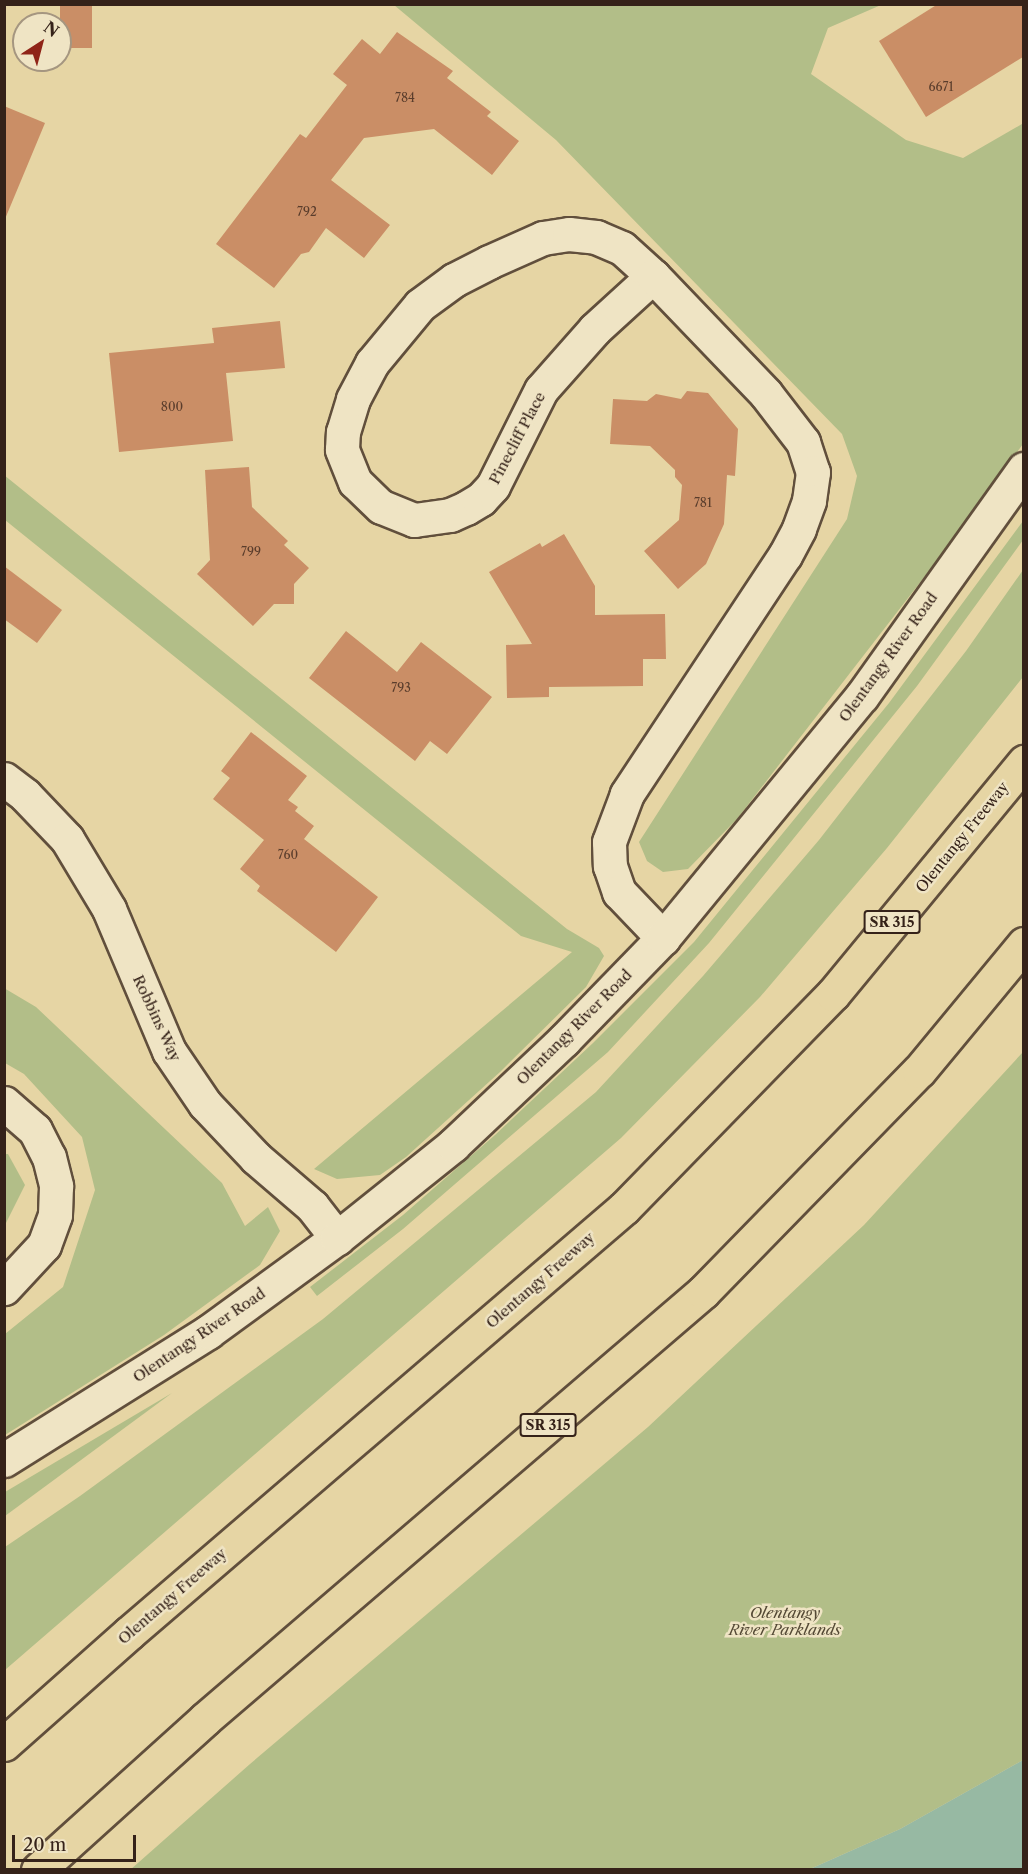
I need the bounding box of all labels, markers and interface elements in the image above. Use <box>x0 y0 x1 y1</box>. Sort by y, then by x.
north arrow <box>12 12 72 72</box>
text: N <box>40 17 63 41</box>
house number: 6671 <box>929 80 953 94</box>
house number: 784 <box>395 91 415 105</box>
house number: 792 <box>297 205 317 219</box>
street label: Pinecliff Place <box>485 389 549 487</box>
house number: 800 <box>161 400 183 414</box>
house number: 781 <box>694 496 712 510</box>
house number: 799 <box>241 545 261 559</box>
street label: Olentangy River Road <box>835 588 941 726</box>
house number: 793 <box>391 681 411 695</box>
street label: Olentangy Freeway <box>912 778 1012 896</box>
house number: 760 <box>278 848 298 862</box>
road number: SR 315 <box>862 911 922 933</box>
street label: Olentangy River Road <box>512 965 636 1089</box>
street label: Robbins Way <box>129 972 185 1064</box>
street label: Olentangy Freeway <box>482 1228 598 1332</box>
street label: Olentangy River Road <box>129 1284 269 1386</box>
road number: SR 315 <box>518 1414 578 1436</box>
street label: Olentangy Freeway <box>114 1544 230 1648</box>
park label: Olentangy River Parklands <box>729 1603 841 1638</box>
scale bar <box>15 1823 140 1861</box>
text: 20 m <box>23 1834 66 1856</box>

